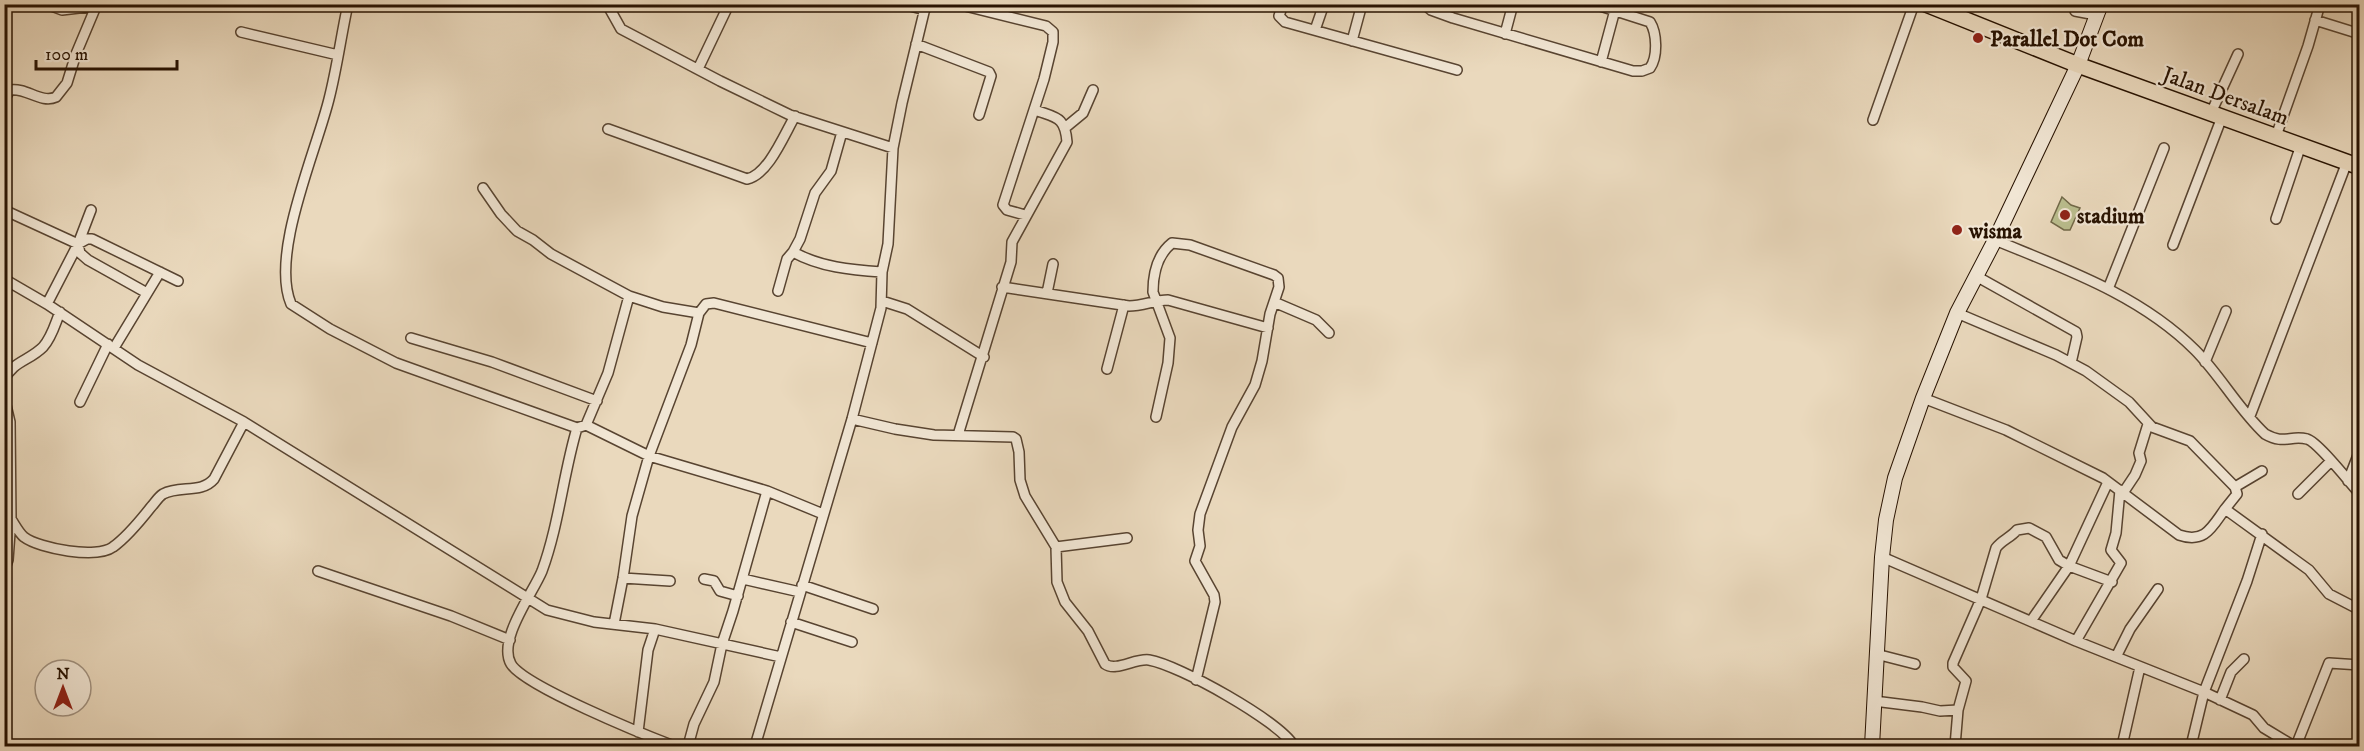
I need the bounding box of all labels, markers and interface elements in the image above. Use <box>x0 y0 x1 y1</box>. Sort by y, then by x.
place label: Parallel Dot Com <box>1990 26 2144 53</box>
marker: Parallel Dot Com <box>1971 31 1985 45</box>
scale bar <box>36 33 177 71</box>
text: 100 m <box>45 44 88 66</box>
street label: Jalan Dersalam <box>2157 60 2292 132</box>
place label: stadium <box>2077 203 2145 230</box>
marker: stadium <box>2058 208 2072 222</box>
place label: wisma <box>1968 218 2023 245</box>
marker: wisma <box>1950 223 1964 237</box>
north arrow <box>33 658 93 718</box>
text: N <box>56 664 70 684</box>

